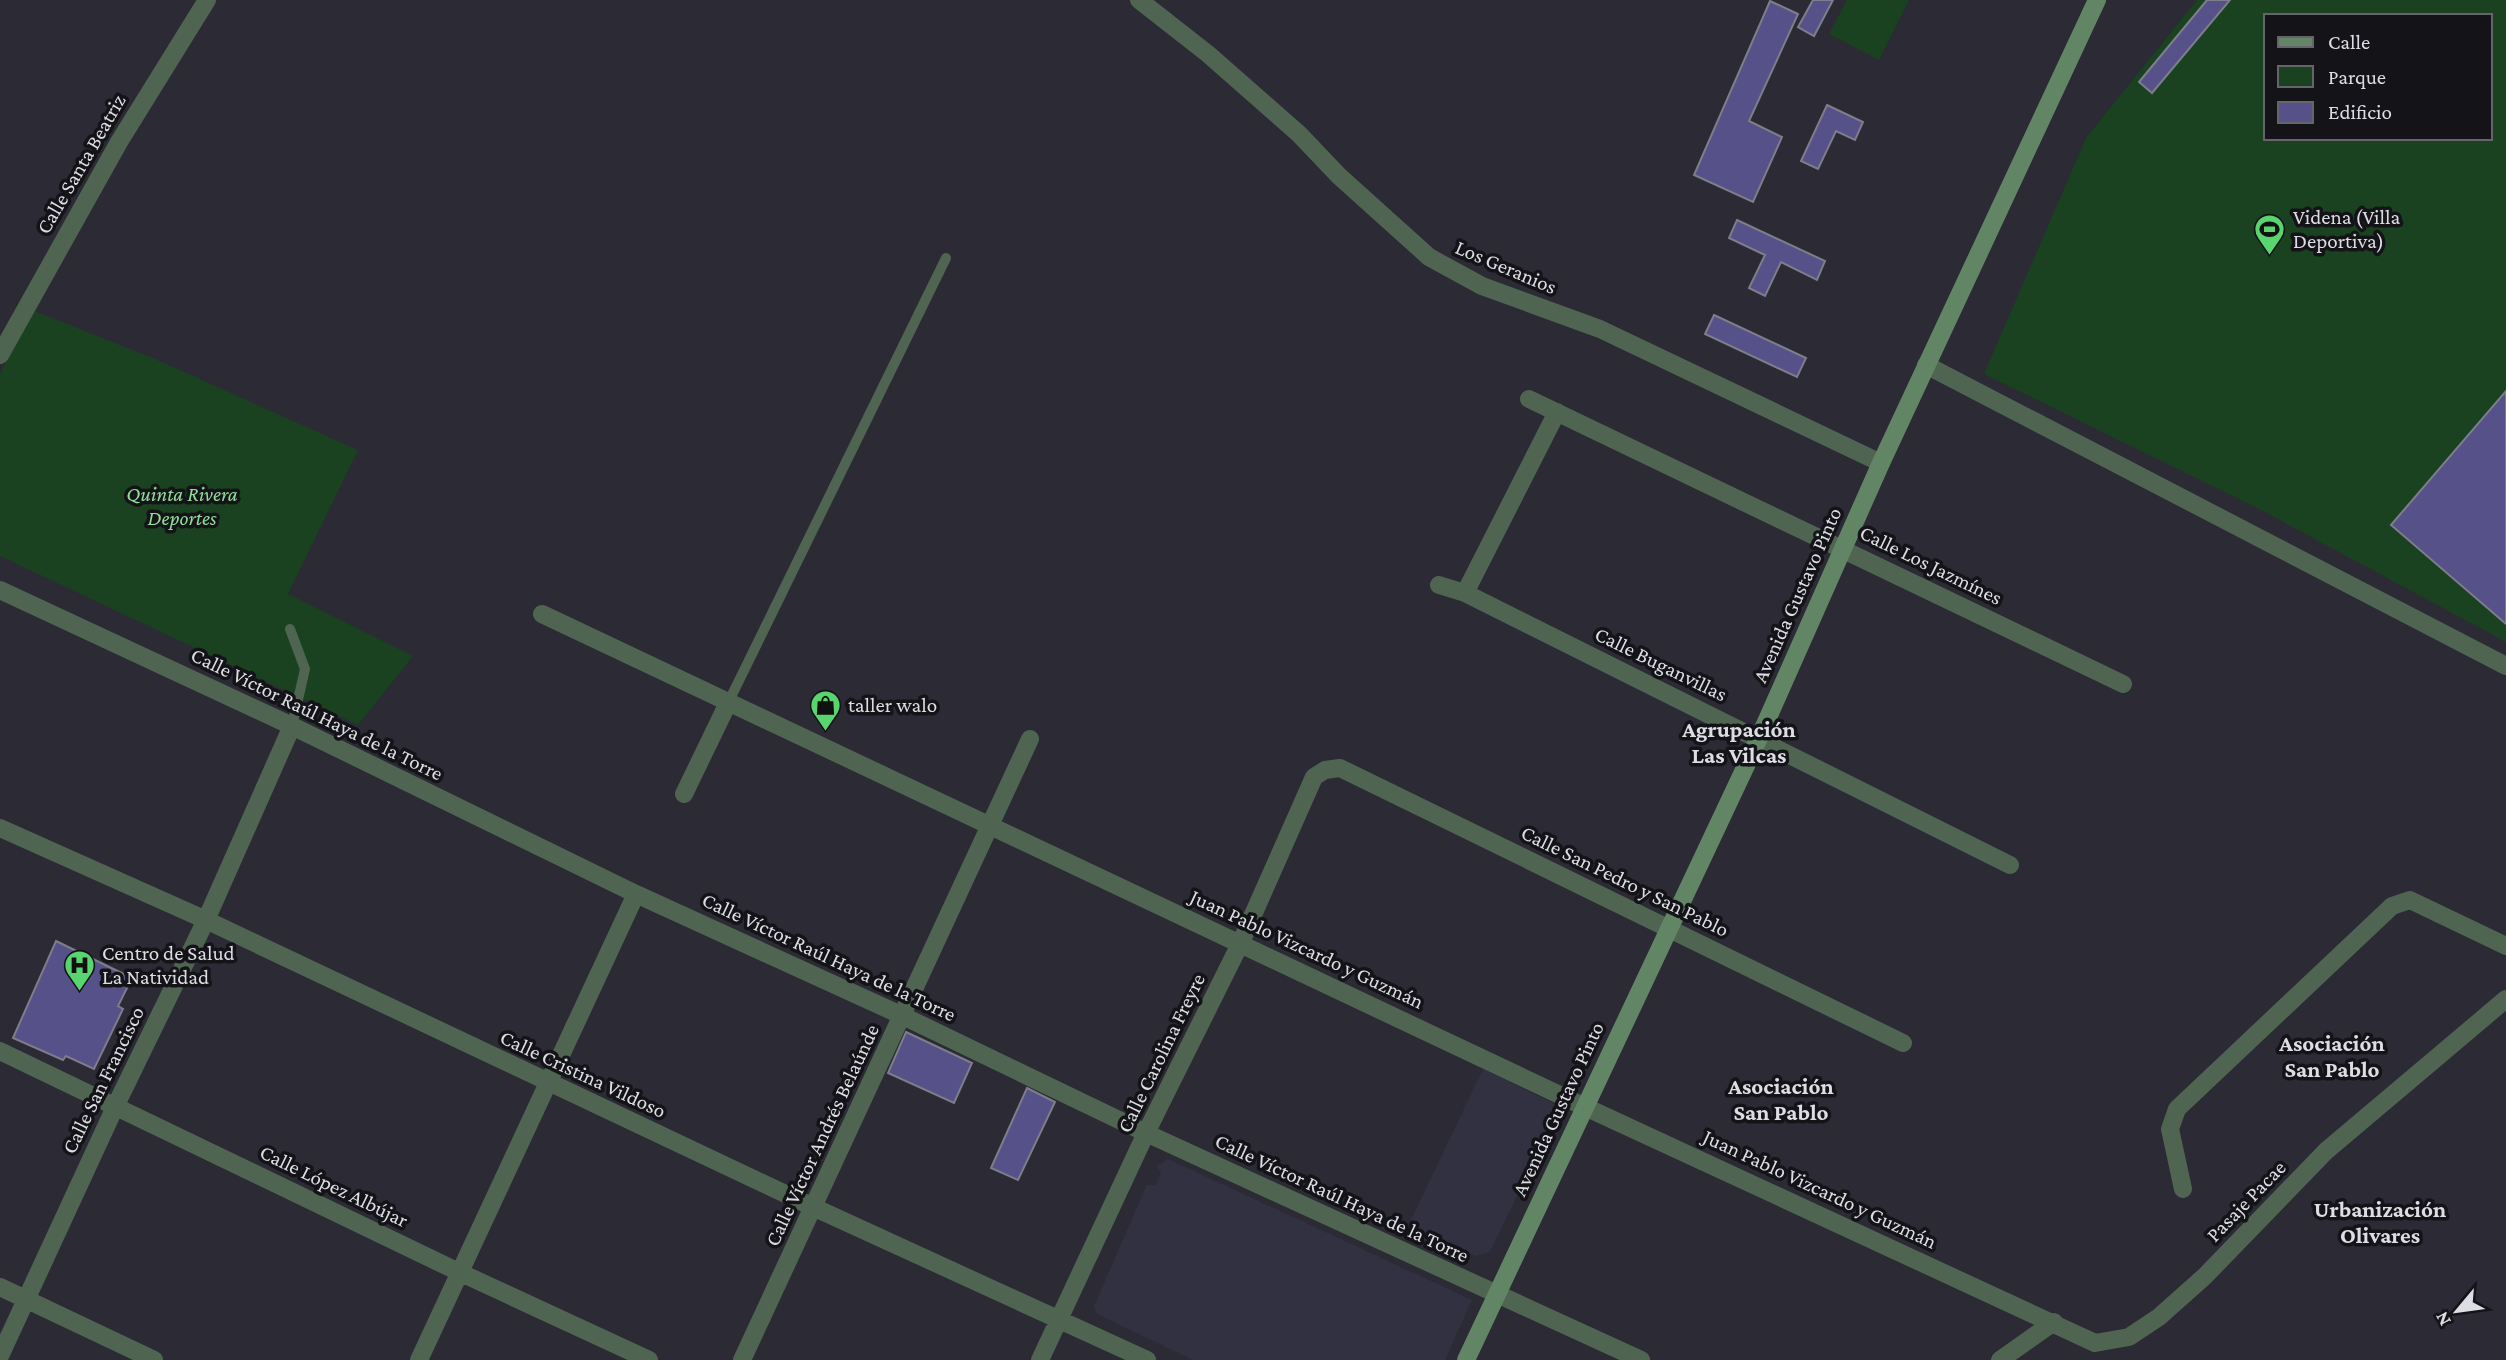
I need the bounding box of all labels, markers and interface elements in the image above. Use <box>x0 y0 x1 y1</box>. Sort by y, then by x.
legend <box>2264 14 2492 140</box>
text: Calle <box>2328 30 2370 54</box>
text: Parque <box>2328 65 2386 89</box>
street label: Calle Santa Beatriz <box>31 90 131 238</box>
text: Edificio <box>2328 100 2392 124</box>
place label: Videna (Villa Deportiva) <box>2293 205 2401 253</box>
sports icon: Videna (Villa Deportiva) <box>2253 212 2287 256</box>
street label: Los Geranios <box>1452 235 1560 299</box>
park label: Quinta Rivera Deportes <box>126 482 238 530</box>
street label: Avenida Gustavo Pinto <box>1748 504 1846 686</box>
street label: Calle Los Jazmínes <box>1856 520 2006 610</box>
street label: Calle Buganvillas <box>1591 622 1731 706</box>
street label: Calle Víctor Raúl Haya de la Torre <box>187 642 447 786</box>
shop icon: taller walo <box>808 688 842 732</box>
place label: taller walo <box>848 693 937 717</box>
district label: Agrupación Las Vilcas <box>1681 716 1796 768</box>
street label: Calle San Pedro y San Pablo <box>1517 820 1733 942</box>
street label: Juan Pablo Vizcardo y Guzmán <box>1185 883 1428 1014</box>
street label: Calle Víctor Raúl Haya de la Torre <box>698 888 960 1026</box>
place label: Centro de Salud La Natividad <box>102 941 235 989</box>
hospital icon: Centro de Salud La Natividad <box>62 948 96 992</box>
street label: Calle Carolina Freyre <box>1112 970 1210 1136</box>
street label: Calle San Francisco <box>57 1002 149 1158</box>
street label: Avenida Gustavo Pinto <box>1507 1018 1609 1200</box>
street label: Calle Víctor Andrés Belaúnde <box>760 1020 884 1250</box>
street label: Calle Cristina Vildoso <box>496 1025 670 1123</box>
district label: Asociación San Pablo <box>2278 1030 2385 1082</box>
district label: Asociación San Pablo <box>1727 1073 1834 1125</box>
street label: Juan Pablo Vizcardo y Guzmán <box>1698 1123 1941 1254</box>
street label: Calle Víctor Raúl Haya de la Torre <box>1211 1129 1473 1267</box>
street label: Calle López Albújar <box>256 1140 413 1233</box>
street label: Pasaje Pacae <box>2201 1155 2291 1247</box>
district label: Urbanización Olivares <box>2314 1196 2446 1248</box>
north arrow <box>2422 1276 2492 1346</box>
text: N <box>2430 1308 2455 1330</box>

